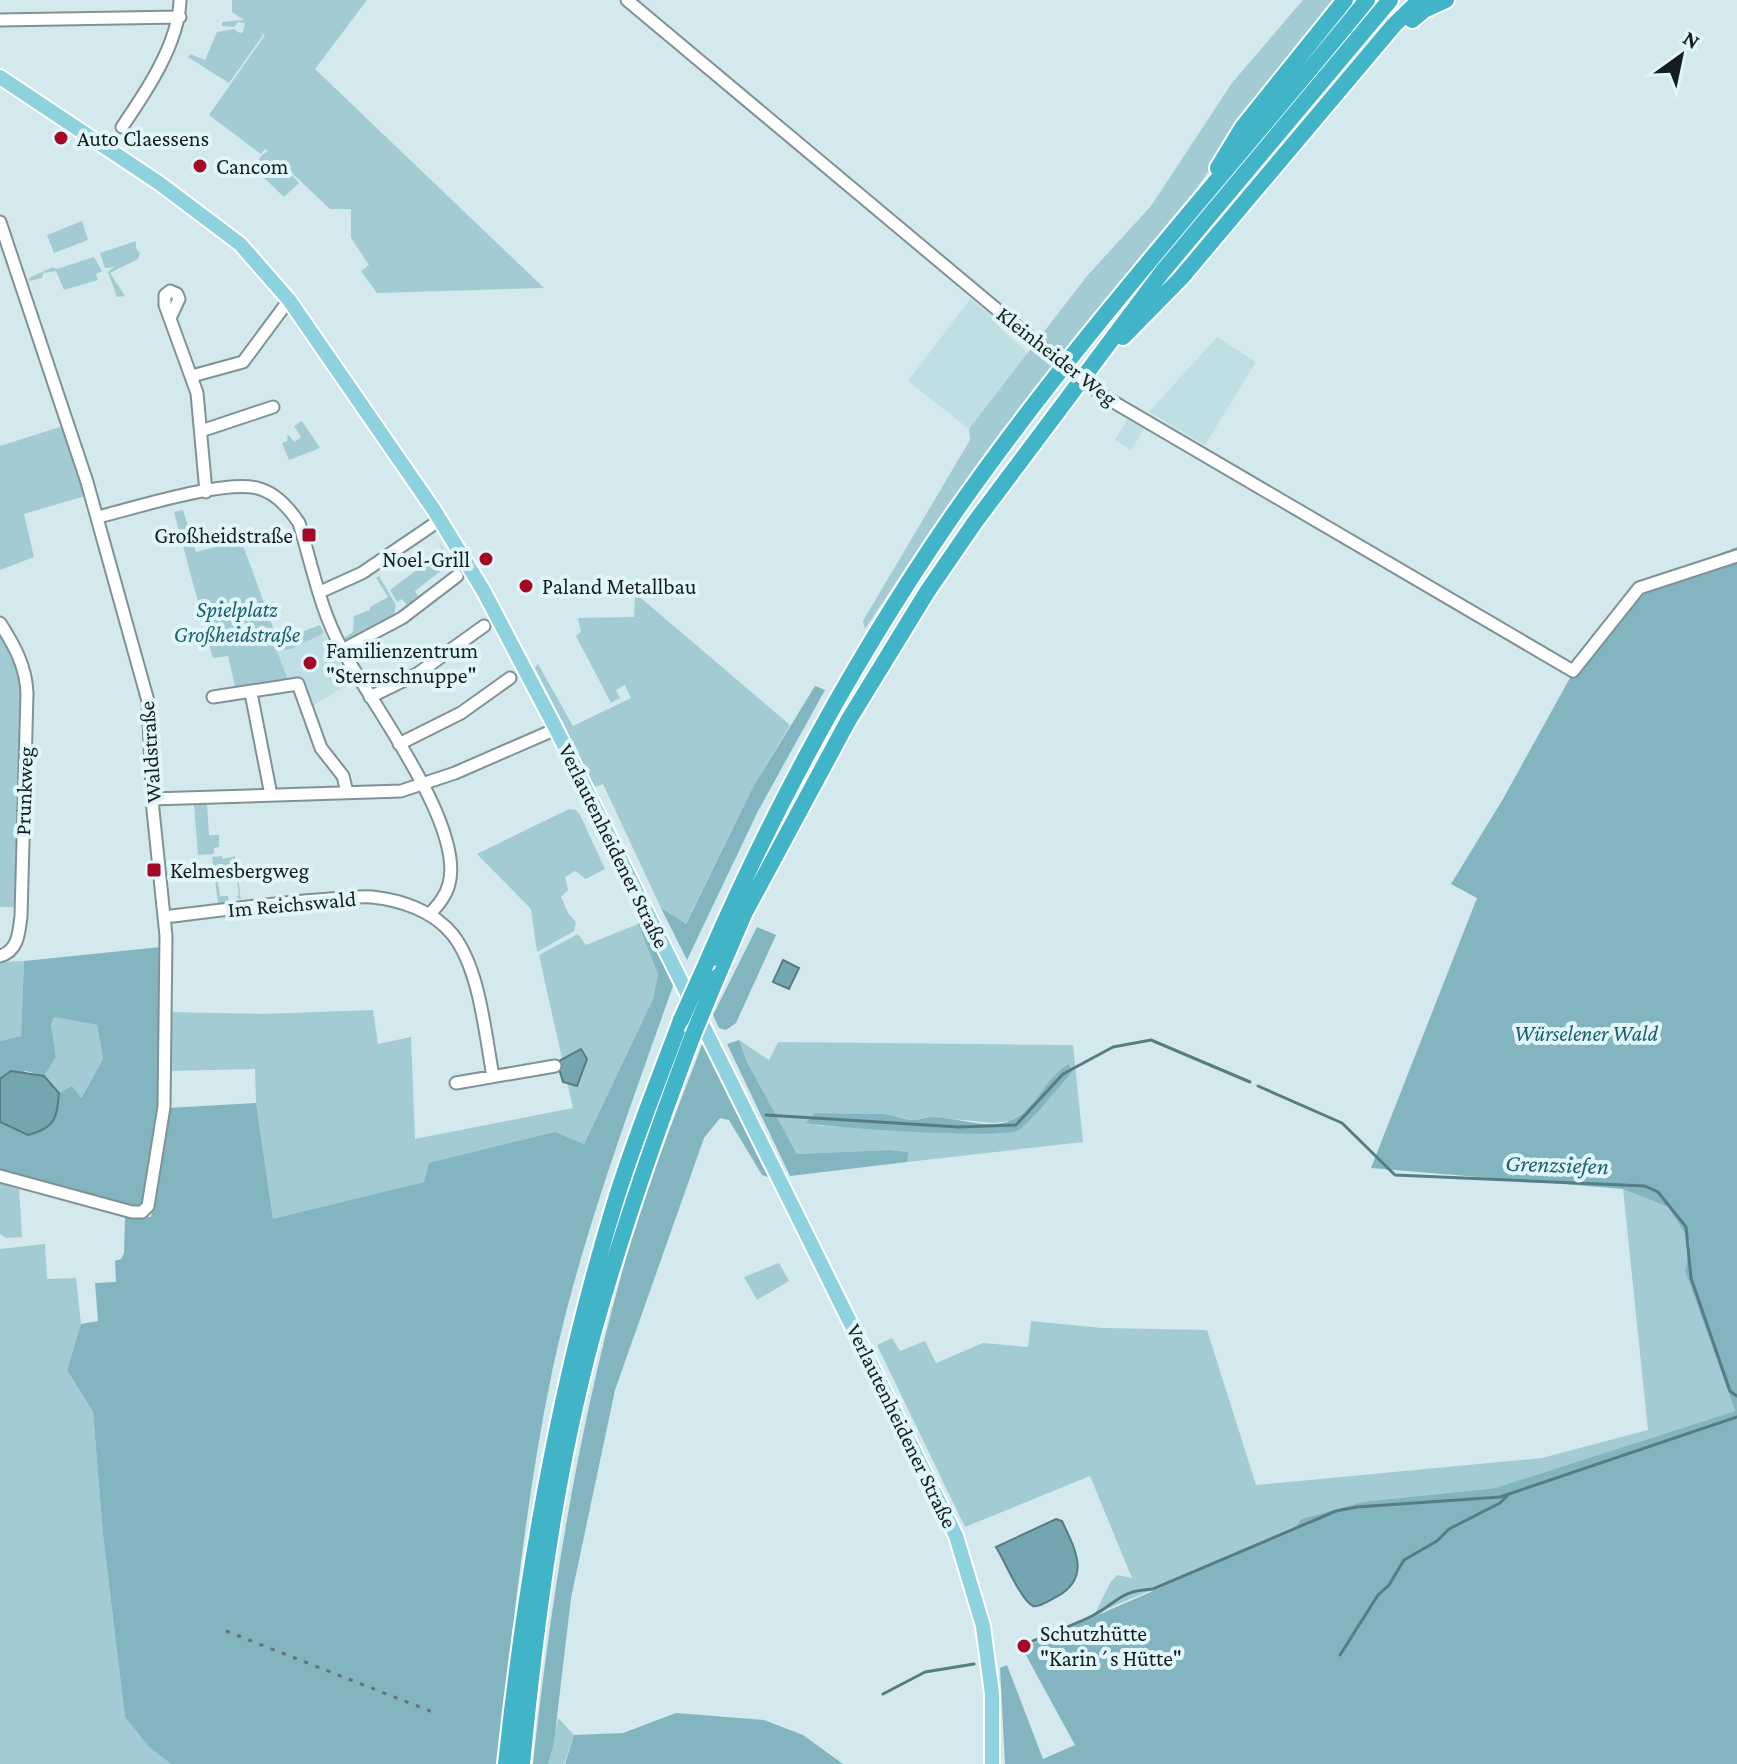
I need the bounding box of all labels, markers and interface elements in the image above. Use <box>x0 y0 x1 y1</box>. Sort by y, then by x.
north arrow <box>1641 16 1721 96</box>
text: N <box>1679 25 1705 54</box>
place label: Auto Claessens <box>77 126 209 151</box>
marker: Auto Claessens <box>52 129 70 147</box>
place label: Cancom <box>216 154 289 179</box>
marker: Cancom <box>191 157 209 175</box>
street label: Kleinheider Weg <box>992 301 1122 411</box>
place label: Großheidstraße <box>154 523 293 548</box>
marker: Großheidstraße <box>300 526 318 544</box>
place label: Noel-Grill <box>382 547 470 572</box>
marker: Noel-Grill <box>477 550 495 568</box>
place label: Paland Metallbau <box>542 574 697 599</box>
marker: Paland Metallbau <box>517 577 535 595</box>
park label: Spielplatz Großheidstraße <box>174 597 301 647</box>
place label: Familienzentrum "Sternschnuppe" <box>326 638 479 688</box>
marker: Familienzentrum "Sternschnuppe" <box>301 654 319 672</box>
street label: Waldstraße <box>134 700 166 804</box>
street label: Verlautenheidener Straße <box>554 740 674 952</box>
street label: Prunkweg <box>10 746 38 836</box>
place label: Kelmesbergweg <box>170 858 309 883</box>
marker: Kelmesbergweg <box>145 861 163 879</box>
street label: Im Reichswald <box>227 886 358 922</box>
park label: Würselener Wald <box>1514 1021 1658 1046</box>
water label: Grenzsiefen <box>1505 1149 1609 1179</box>
street label: Verlautenheidener Straße <box>842 1320 962 1532</box>
place label: Schutzhütte "Karin´s Hütte" <box>1040 1621 1182 1671</box>
marker: Schutzhütte "Karin´s Hütte" <box>1015 1637 1033 1655</box>

